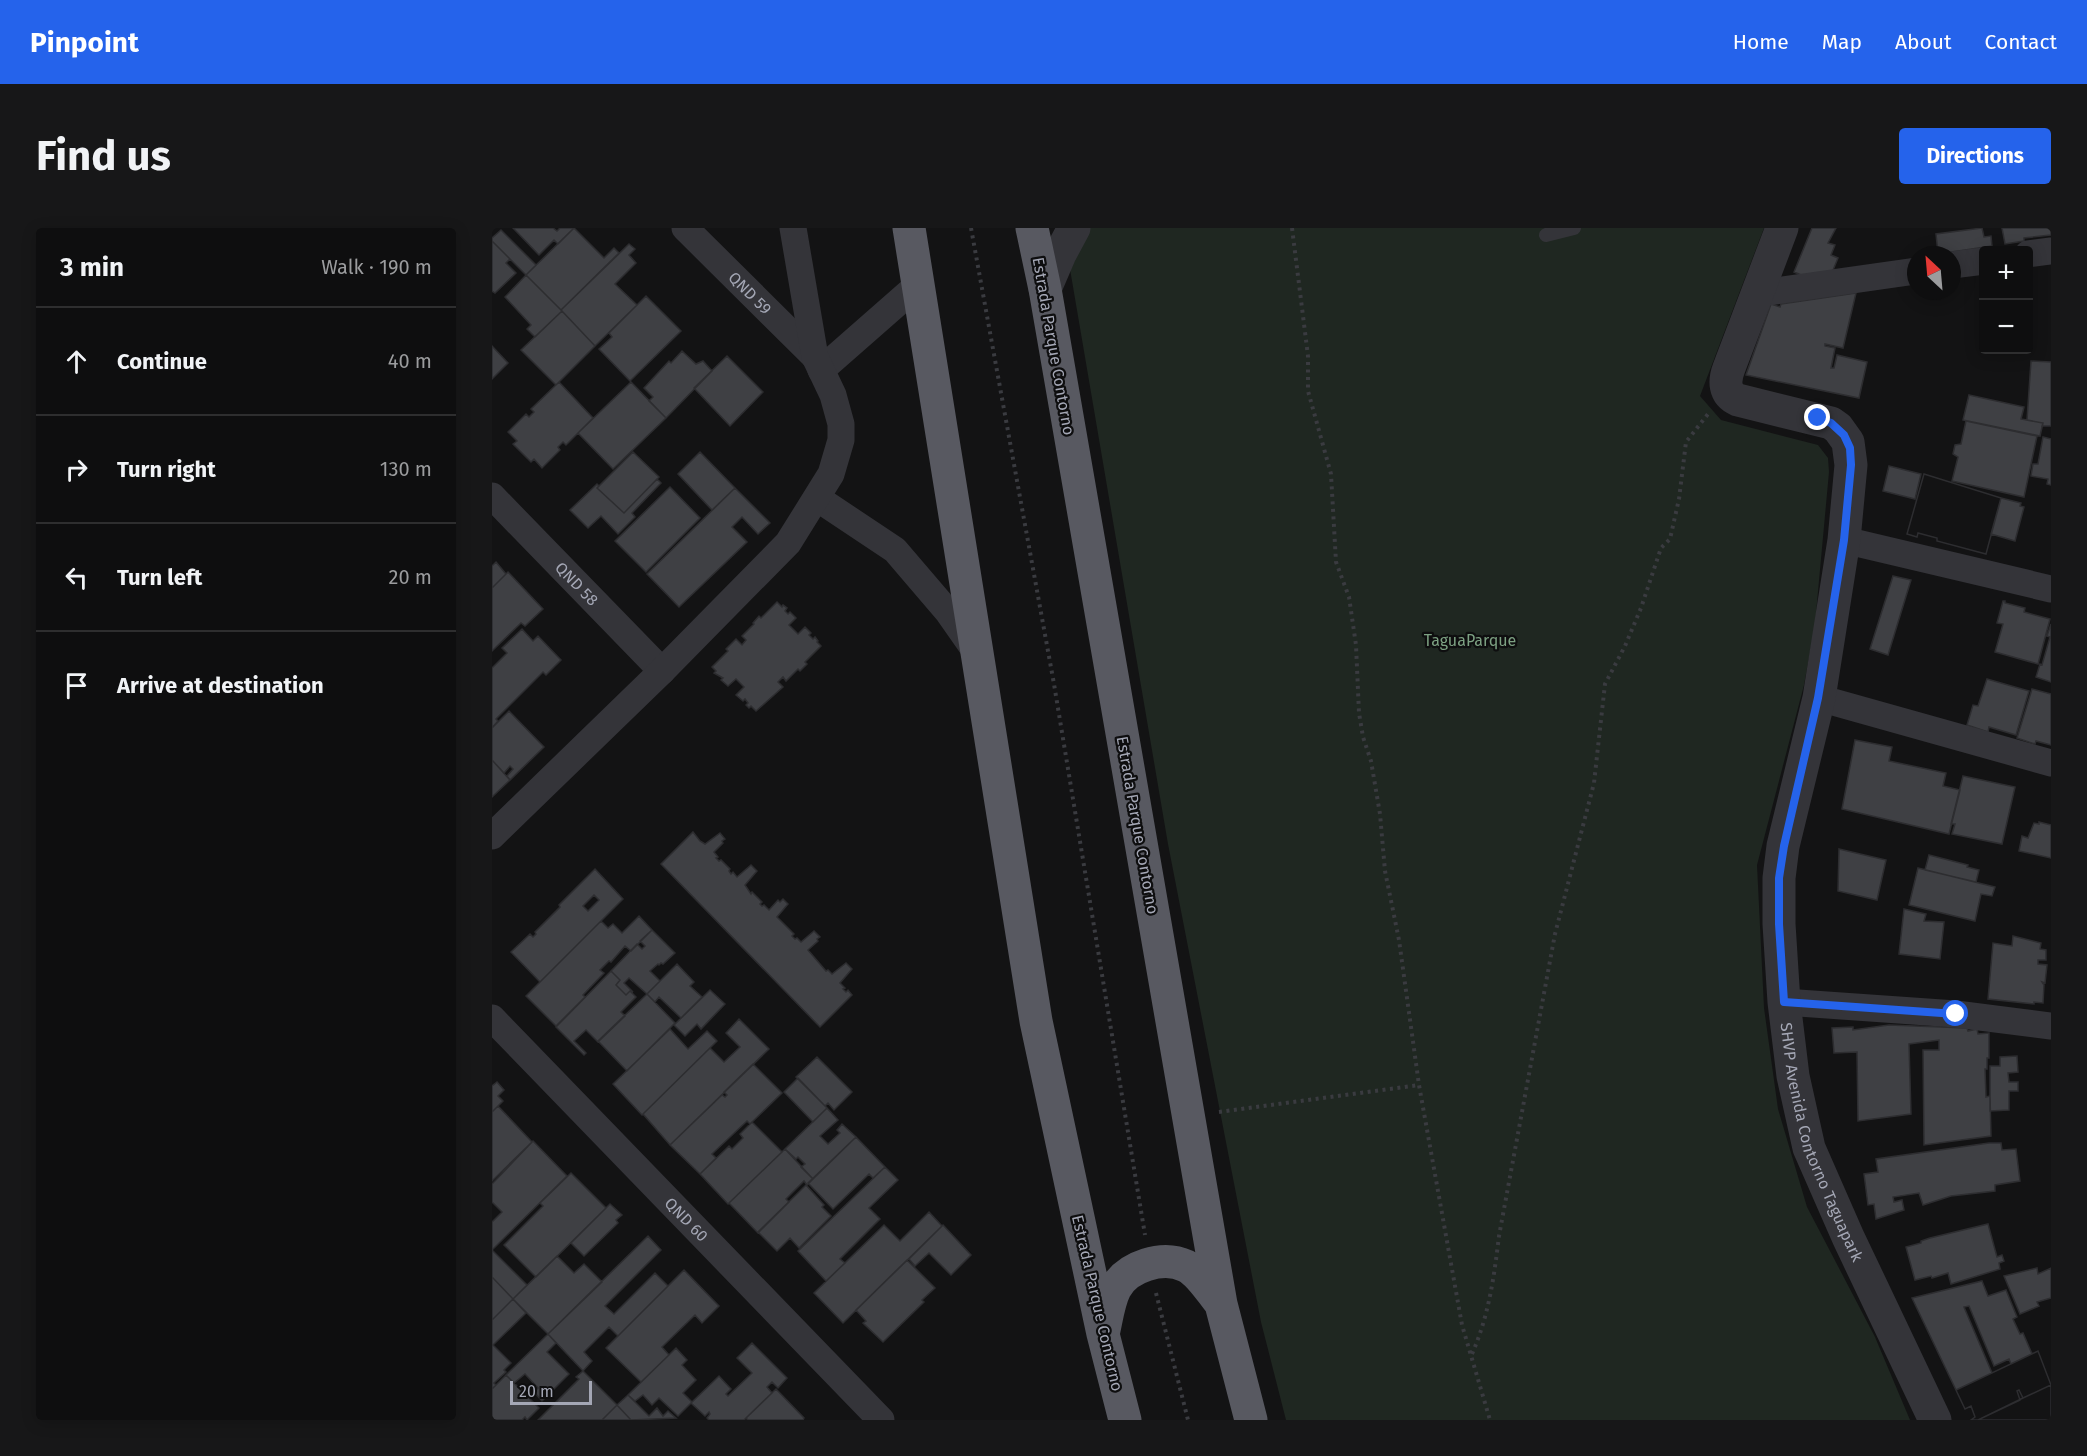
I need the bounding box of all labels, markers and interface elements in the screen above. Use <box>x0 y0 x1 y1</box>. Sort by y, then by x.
text: Pinpoint <box>30 26 139 59</box>
text: Home <box>1733 29 1789 55</box>
text: Map <box>1822 29 1862 55</box>
text: About <box>1895 29 1952 55</box>
text: Contact <box>1985 29 2057 55</box>
button: Directions <box>1899 128 2051 184</box>
text: Find us <box>36 131 171 181</box>
north arrow <box>1907 246 1961 300</box>
map controls <box>1979 246 2033 354</box>
button: + <box>1979 246 2033 300</box>
text: 3 min <box>60 252 124 283</box>
text: Walk · 190 m <box>321 255 432 279</box>
street label: Estrada Parque Contorno <box>1028 256 1079 437</box>
street label: QND 59 <box>725 268 775 318</box>
button: − <box>1979 300 2033 354</box>
icon: ahead <box>60 345 93 378</box>
text: Continue <box>117 348 207 375</box>
text: 40 m <box>388 349 432 373</box>
route end <box>1804 404 1830 430</box>
icon: right <box>60 453 93 486</box>
text: Turn right <box>117 456 216 483</box>
text: 130 m <box>380 457 432 481</box>
street label: QND 58 <box>551 558 602 610</box>
icon: left <box>60 561 93 594</box>
text: Turn left <box>117 564 202 591</box>
text: 20 m <box>389 565 432 589</box>
park label: TaguaParque <box>1424 631 1516 650</box>
icon: arrive <box>60 669 93 702</box>
text: Arrive at destination <box>117 672 324 699</box>
street label: Estrada Parque Contorno <box>1112 735 1163 916</box>
route start <box>1942 1000 1968 1026</box>
street label: SHVP Avenida Contorno Taguapark <box>1777 1022 1868 1265</box>
street label: QND 60 <box>661 1194 712 1246</box>
street label: Estrada Parque Contorno <box>1068 1213 1127 1393</box>
scale bar <box>510 1378 592 1406</box>
text: 20 m <box>519 1382 554 1401</box>

